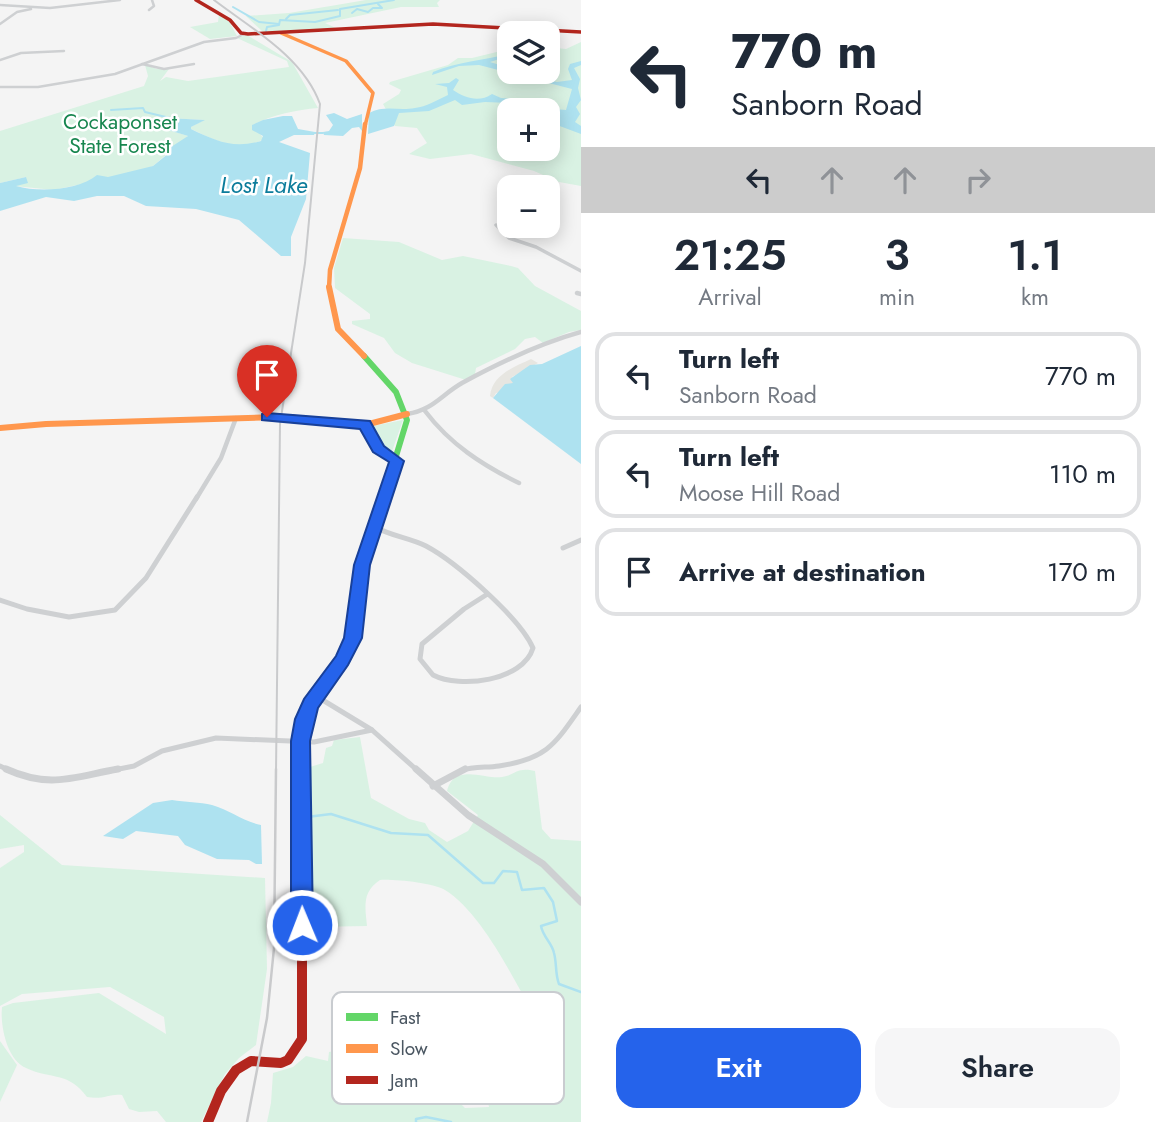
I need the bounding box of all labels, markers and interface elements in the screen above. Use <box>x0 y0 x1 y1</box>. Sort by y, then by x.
text: 770 m <box>731 16 877 86</box>
map controls <box>497 21 560 238</box>
button: layers <box>497 21 560 84</box>
icon: left <box>616 28 707 119</box>
text: Sanborn Road <box>731 81 923 127</box>
button: + <box>497 98 560 161</box>
park label: Cockaponset State Forest <box>63 107 177 161</box>
icon: left <box>740 161 778 199</box>
icon: ahead <box>813 161 851 199</box>
icon: ahead <box>886 161 924 199</box>
icon: right <box>959 161 997 199</box>
water label: Lost Lake <box>220 168 308 202</box>
button: − <box>497 175 560 238</box>
text: 21:25 <box>674 225 786 286</box>
text: 3 <box>885 225 910 286</box>
text: 1.1 <box>1008 225 1062 286</box>
text: Arrival <box>698 280 762 314</box>
text: min <box>879 280 915 314</box>
text: km <box>1021 280 1049 314</box>
text: Turn left <box>679 340 779 378</box>
pin <box>237 345 297 417</box>
icon: arrive <box>248 356 286 394</box>
icon: left <box>620 357 658 395</box>
text: 770 m <box>1045 357 1116 395</box>
text: Sanborn Road <box>679 378 817 412</box>
text: Turn left <box>679 438 779 476</box>
icon: left <box>620 455 658 493</box>
text: 110 m <box>1049 455 1116 493</box>
text: Moose Hill Road <box>679 476 840 510</box>
icon: arrive <box>620 553 658 591</box>
text: Arrive at destination <box>679 553 926 591</box>
text: 170 m <box>1047 553 1116 591</box>
position arrow <box>265 888 339 962</box>
legend <box>332 992 564 1104</box>
text: Fast <box>390 1004 421 1031</box>
button: Exit <box>616 1028 861 1108</box>
button: Share <box>875 1028 1120 1108</box>
text: Slow <box>390 1035 428 1062</box>
text: Jam <box>387 1067 419 1094</box>

